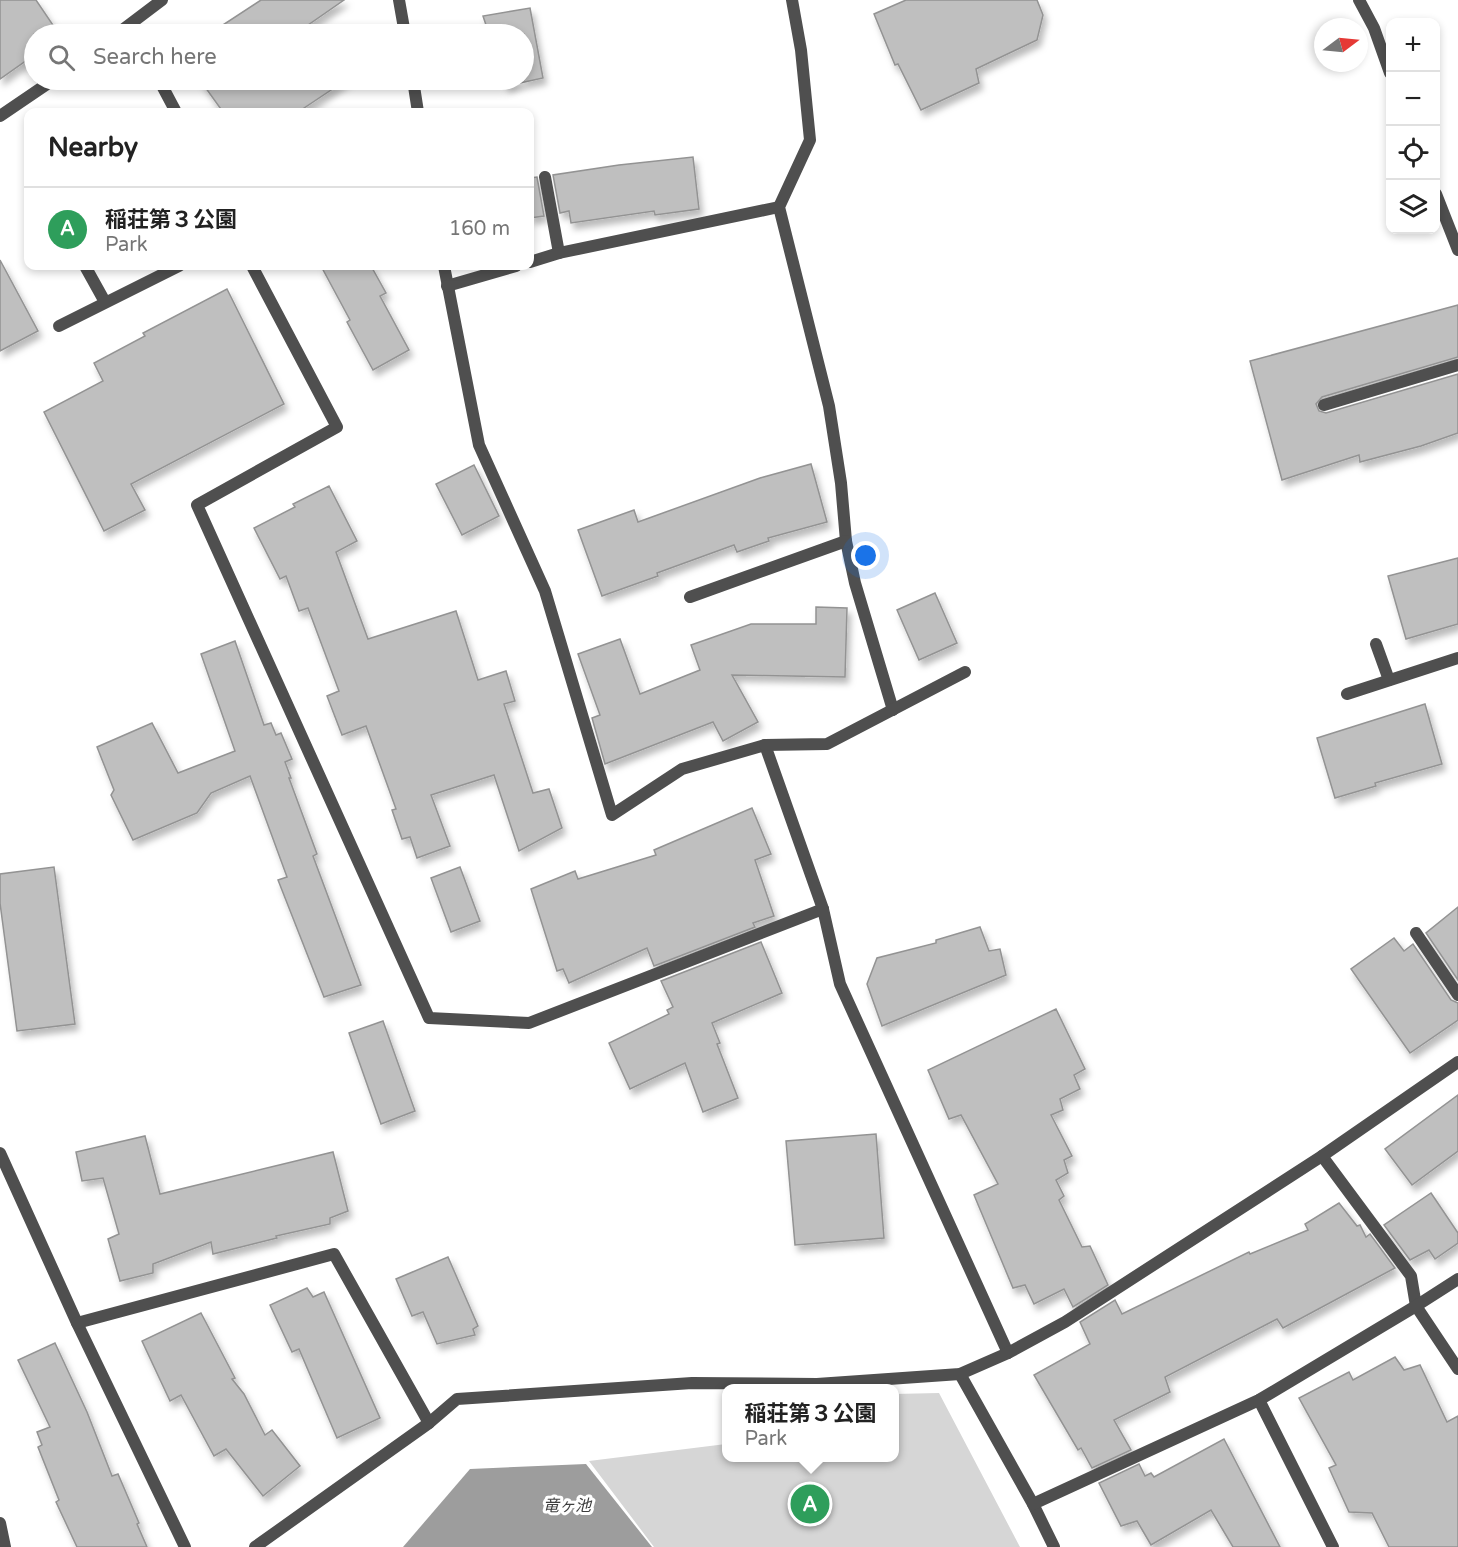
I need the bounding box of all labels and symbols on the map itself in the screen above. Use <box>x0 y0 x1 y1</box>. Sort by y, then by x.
north arrow <box>1314 18 1368 72</box>
your location <box>851 541 880 570</box>
pin: A <box>790 1482 830 1526</box>
water label: 竜ヶ池 <box>543 1496 593 1516</box>

